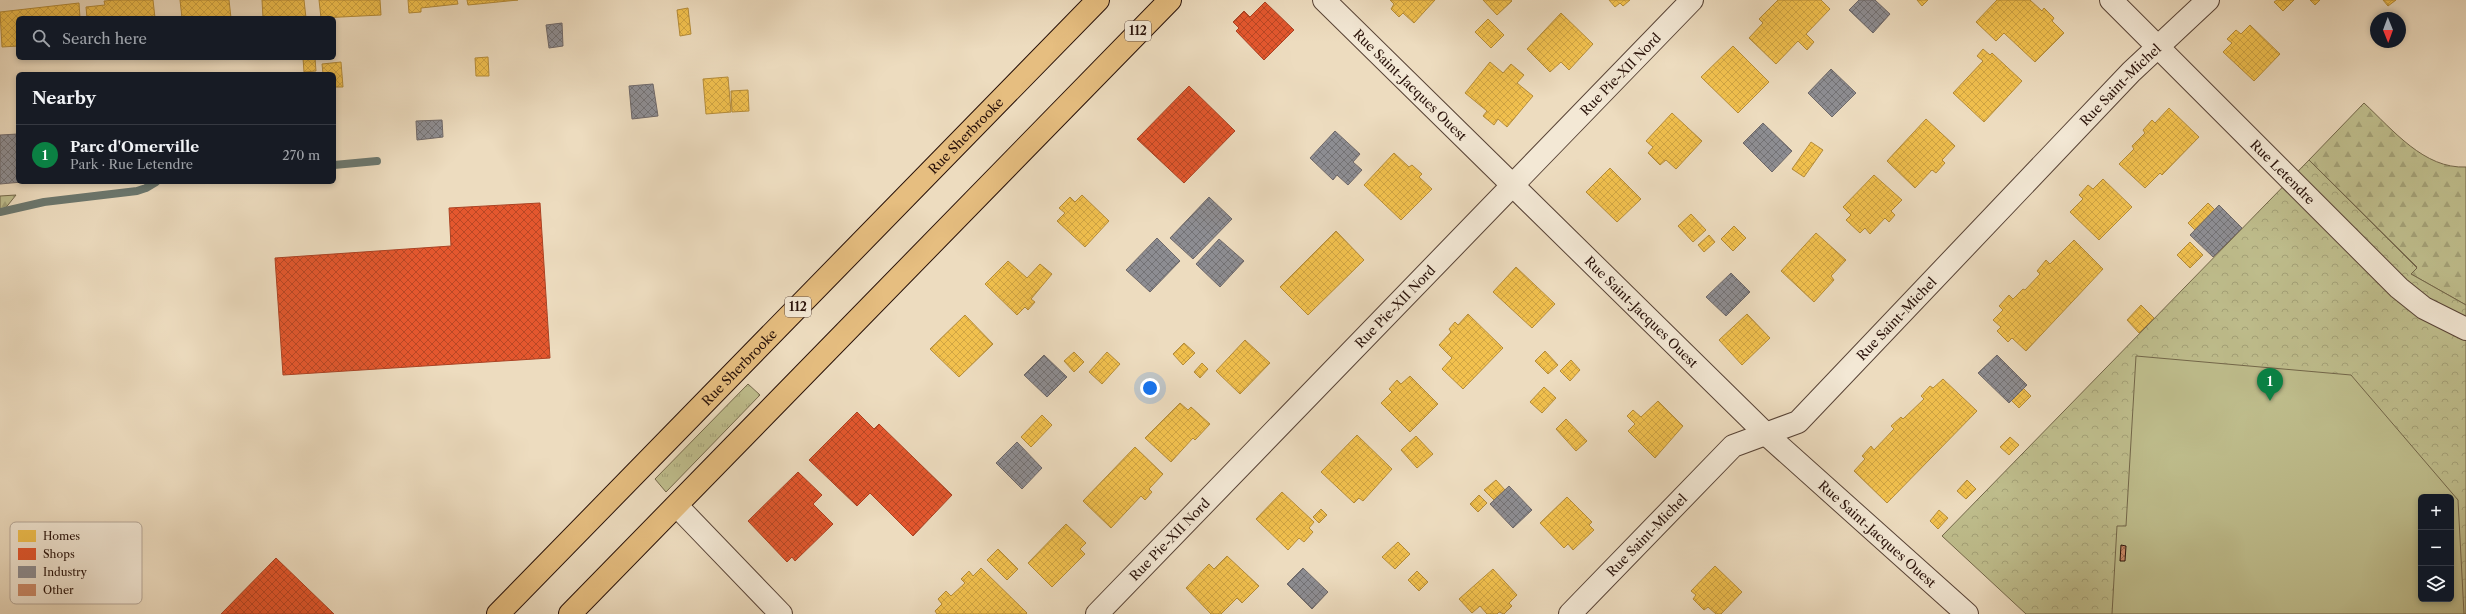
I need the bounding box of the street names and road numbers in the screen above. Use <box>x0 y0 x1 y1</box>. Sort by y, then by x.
road number: 112 <box>1125 21 1151 41</box>
street label: Rue Saint-Jacques Ouest <box>1350 26 1471 144</box>
street label: Rue Pie-XII Nord <box>1577 29 1664 119</box>
street label: Rue Saint-Michel <box>2076 40 2164 129</box>
street label: Rue Sherbrooke <box>925 94 1006 177</box>
street label: Rue Letendre <box>2247 136 2318 207</box>
street label: Rue Saint-Jacques Ouest <box>1582 253 1702 371</box>
street label: Rue Pie-XII Nord <box>1351 262 1438 351</box>
street label: Rue Saint-Michel <box>1853 274 1940 364</box>
road number: 112 <box>785 297 811 317</box>
street label: Rue Sherbrooke <box>698 326 780 409</box>
street label: Rue Saint-Jacques Ouest <box>1815 477 1940 591</box>
street label: Rue Saint-Michel <box>1603 490 1690 580</box>
street label: Rue Pie-XII Nord <box>1126 495 1213 584</box>

